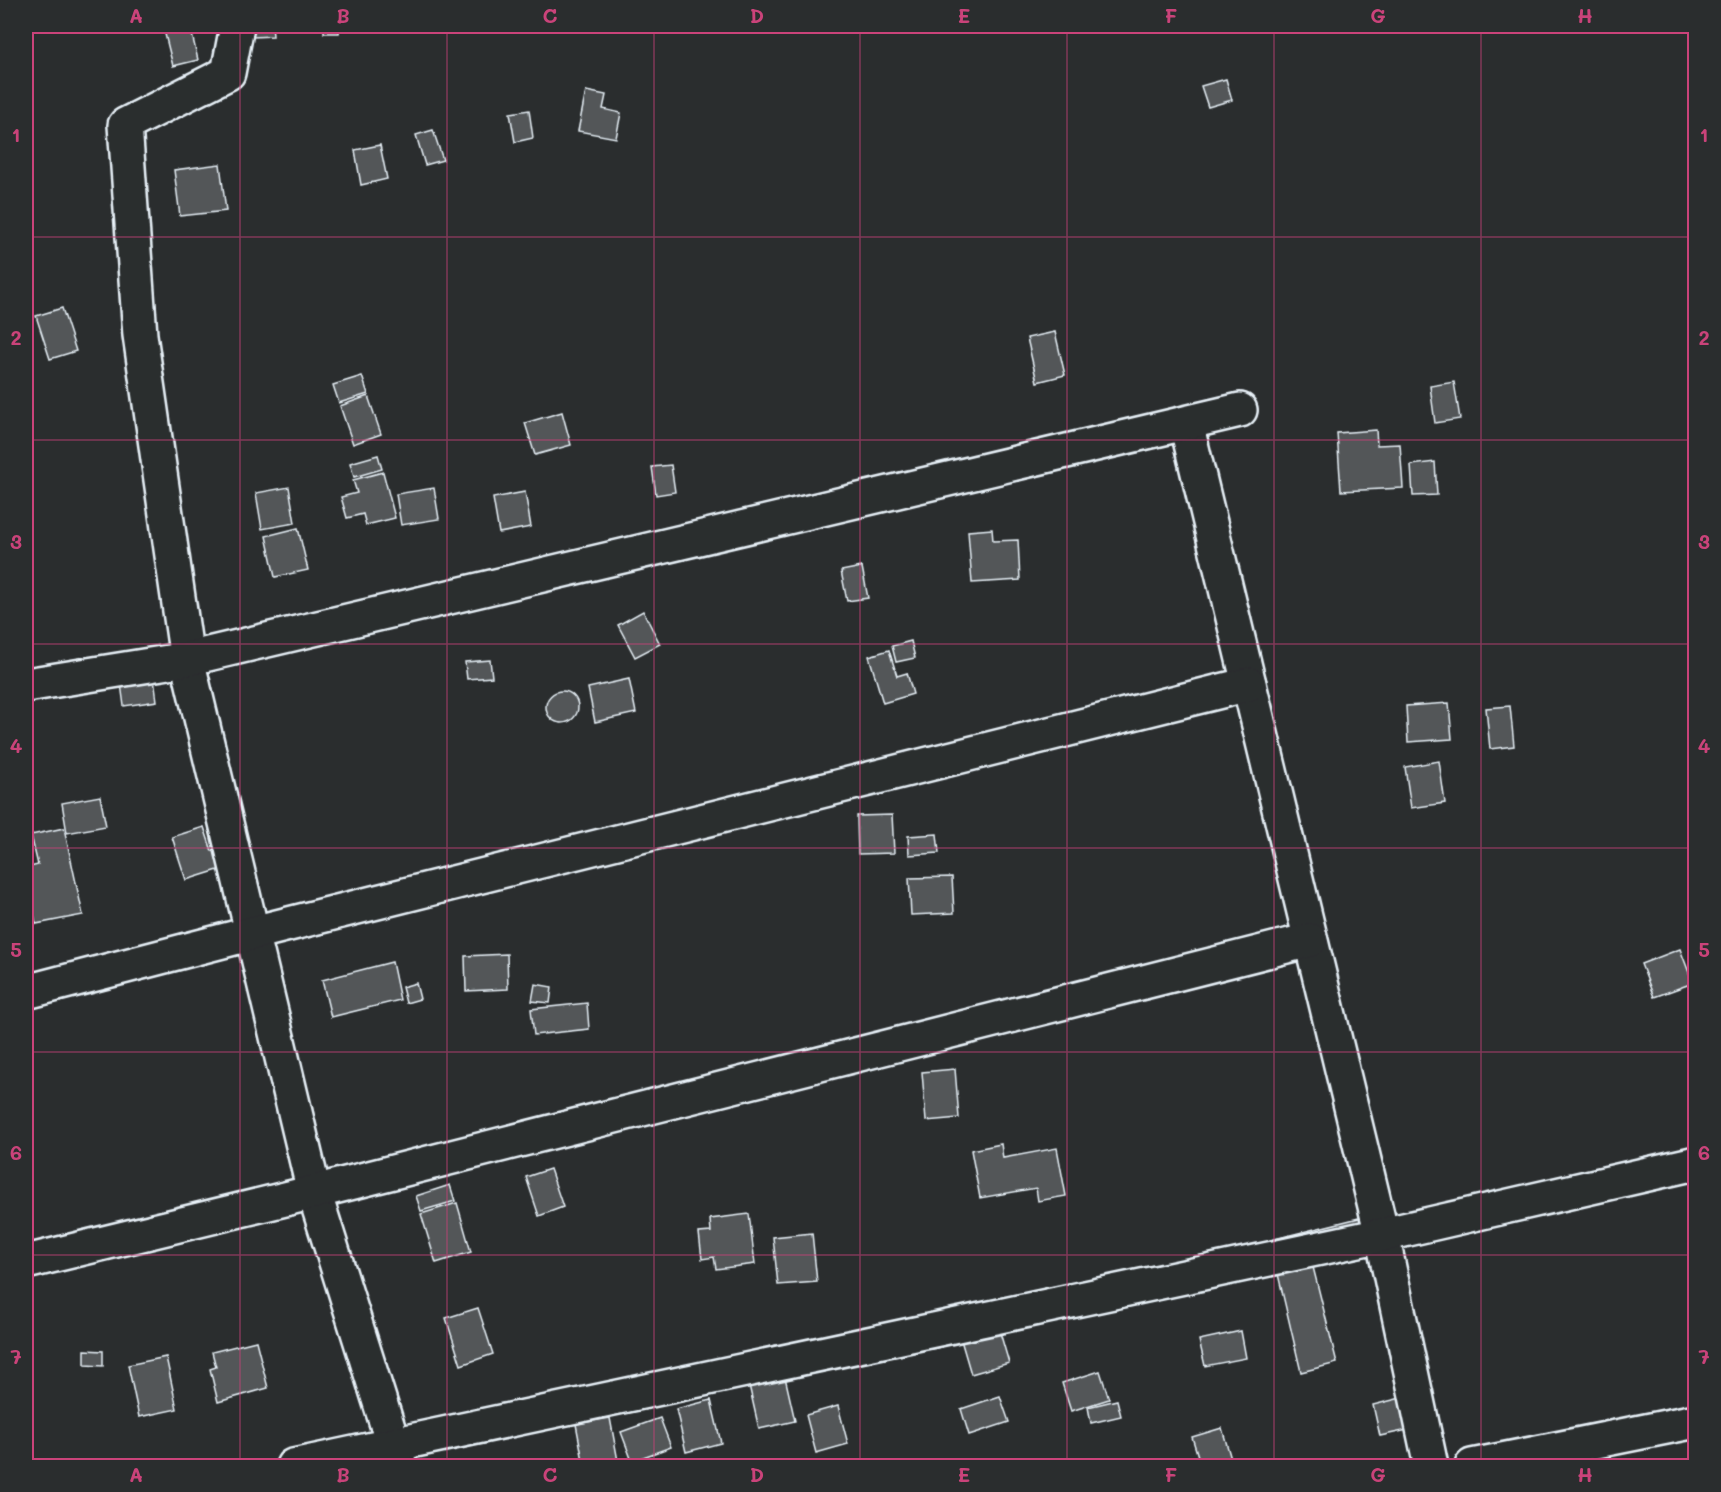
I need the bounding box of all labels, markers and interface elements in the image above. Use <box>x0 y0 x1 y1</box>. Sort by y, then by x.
text: A <box>129 2 143 28</box>
text: B <box>336 2 350 28</box>
text: C <box>543 2 558 28</box>
text: D <box>750 2 764 28</box>
text: E <box>958 2 970 28</box>
text: F <box>1165 2 1178 28</box>
text: G <box>1370 2 1386 28</box>
text: H <box>1577 2 1593 28</box>
text: 1 <box>12 121 20 147</box>
text: 1 <box>1700 121 1708 147</box>
text: 2 <box>10 324 22 350</box>
text: 2 <box>1698 324 1710 350</box>
text: 3 <box>10 528 22 554</box>
text: 3 <box>1698 528 1710 554</box>
text: 4 <box>10 732 23 758</box>
text: 4 <box>1698 732 1711 758</box>
text: 5 <box>10 936 22 962</box>
text: 5 <box>1698 936 1710 962</box>
text: 6 <box>10 1139 22 1165</box>
text: 6 <box>1698 1139 1710 1165</box>
text: 7 <box>10 1343 22 1369</box>
text: 7 <box>1698 1343 1710 1369</box>
text: A <box>129 1461 143 1487</box>
text: B <box>336 1461 350 1487</box>
text: C <box>543 1461 558 1487</box>
text: D <box>750 1461 764 1487</box>
text: E <box>958 1461 970 1487</box>
text: F <box>1165 1461 1178 1487</box>
text: G <box>1370 1461 1386 1487</box>
text: H <box>1577 1461 1593 1487</box>

